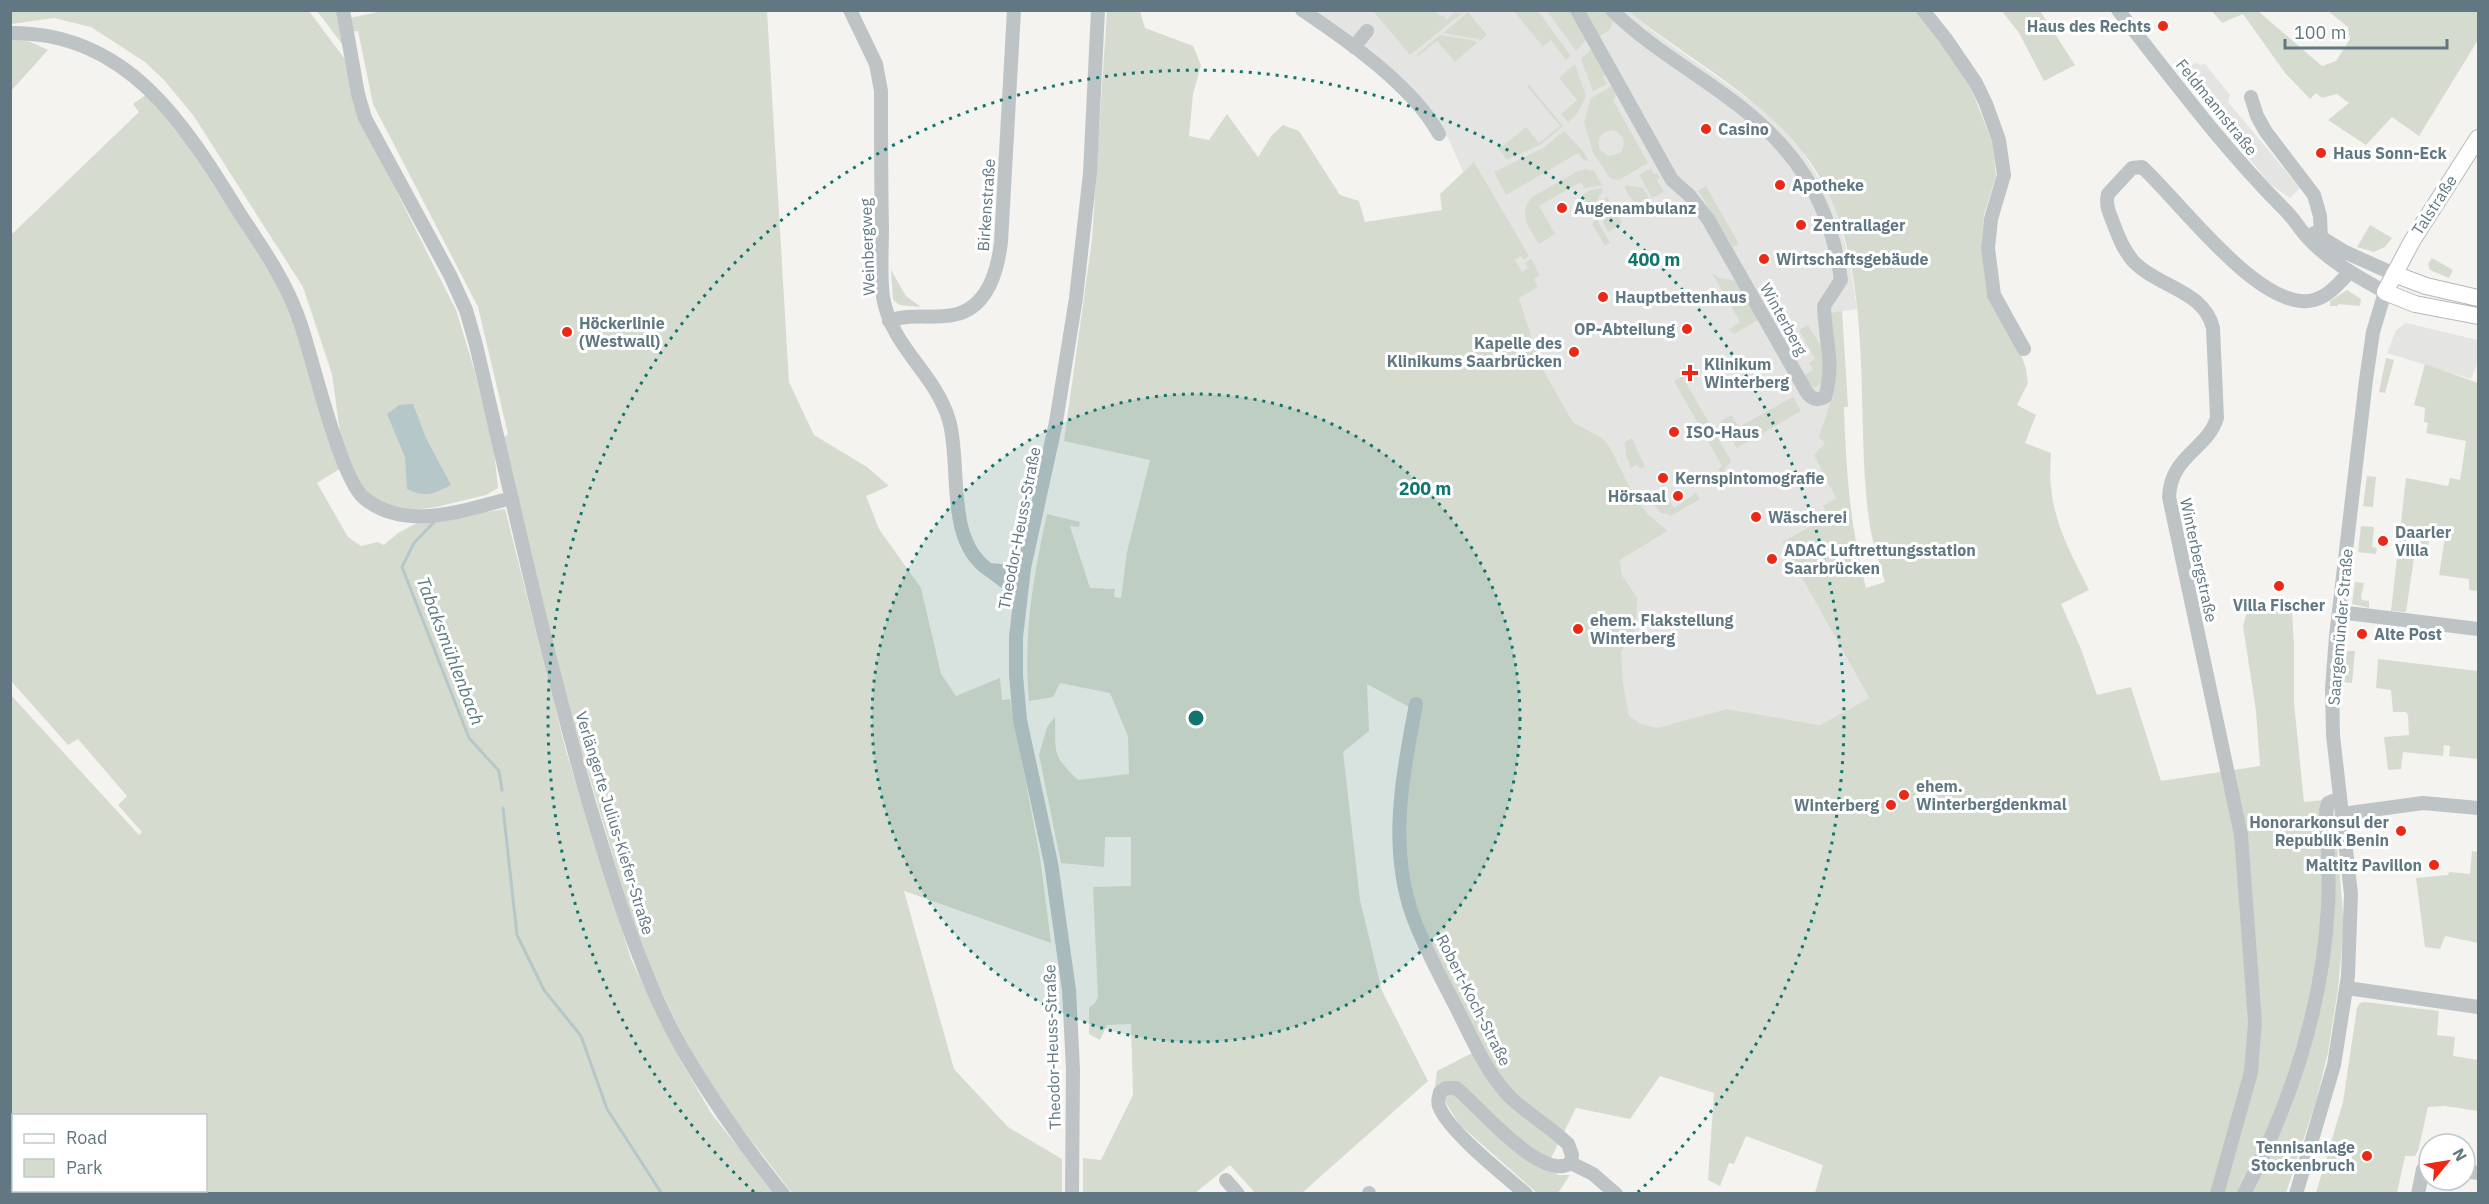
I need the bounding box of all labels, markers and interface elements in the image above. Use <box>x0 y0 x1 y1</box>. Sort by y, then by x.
scale bar <box>2285 12 2447 50</box>
place label: Haus des Rechts <box>2027 16 2151 36</box>
marker: Haus des Rechts <box>2156 19 2170 33</box>
text: 100 m <box>2294 21 2346 44</box>
street label: Feldmannstraße <box>2172 55 2262 159</box>
place label: Casino <box>1718 119 1769 139</box>
marker: Casino <box>1699 122 1713 136</box>
place label: Haus Sonn-Eck <box>2333 143 2447 163</box>
marker: Haus Sonn-Eck <box>2314 146 2328 160</box>
street label: Birkenstraße <box>973 158 999 252</box>
street label: Talstraße <box>2407 171 2461 239</box>
place label: Apotheke <box>1792 175 1864 195</box>
marker: Apotheke <box>1773 178 1787 192</box>
street label: Weinbergweg <box>855 197 879 296</box>
place label: Augenambulanz <box>1574 198 1696 218</box>
marker: Augenambulanz <box>1555 201 1569 215</box>
place label: Zentrallager <box>1813 215 1906 235</box>
marker: Zentrallager <box>1794 218 1808 232</box>
text: 400 m <box>1628 248 1680 271</box>
place label: Wirtschaftsgebäude <box>1776 249 1929 269</box>
marker: Wirtschaftsgebäude <box>1757 252 1771 266</box>
street label: Winterberg <box>1756 279 1812 359</box>
place label: Hauptbettenhaus <box>1615 287 1747 307</box>
marker: Hauptbettenhaus <box>1596 290 1610 304</box>
place label: Höckerlinie (Westwall) <box>579 313 665 351</box>
place label: OP-Abteilung <box>1574 319 1675 339</box>
marker: OP-Abteilung <box>1680 322 1694 336</box>
marker: Höckerlinie (Westwall) <box>560 325 574 339</box>
place label: Kapelle des Klinikums Saarbrücken <box>1387 333 1562 371</box>
marker: Kapelle des Klinikums Saarbrücken <box>1567 345 1581 359</box>
place label: Klinikum Winterberg <box>1704 354 1789 392</box>
marker: Klinikum Winterberg <box>1681 364 1699 382</box>
place label: ISO-Haus <box>1686 422 1759 442</box>
marker: ISO-Haus <box>1667 425 1681 439</box>
street label: Theodor-Heuss-Straße <box>993 445 1045 611</box>
place label: Kernspintomografie <box>1675 468 1825 488</box>
marker: Kernspintomografie <box>1656 471 1670 485</box>
text: 200 m <box>1399 477 1451 500</box>
place label: Hörsaal <box>1608 486 1666 506</box>
marker: Hörsaal <box>1671 489 1685 503</box>
street label: Winterbergstraße <box>2176 496 2222 624</box>
place label: Wäscherei <box>1768 507 1847 527</box>
marker: Wäscherei <box>1749 510 1763 524</box>
place label: Daarler Villa <box>2395 522 2452 560</box>
marker: Daarler Villa <box>2376 534 2390 548</box>
place label: ADAC Luftrettungsstation Saarbrücken <box>1784 540 1976 578</box>
street label: Saargemünder Straße <box>2323 548 2357 706</box>
marker: ADAC Luftrettungsstation Saarbrücken <box>1765 552 1779 566</box>
water label: Tabaksmühlenbach <box>412 573 489 728</box>
marker: Villa Fischer <box>2272 579 2286 593</box>
place label: Villa Fischer <box>2233 595 2326 615</box>
place label: ehem. Flakstellung Winterberg <box>1590 610 1734 648</box>
marker: ehem. Flakstellung Winterberg <box>1571 622 1585 636</box>
place label: Alte Post <box>2374 624 2442 644</box>
marker: Alte Post <box>2355 627 2369 641</box>
centre of rings <box>1186 708 1206 728</box>
street label: Verlängerte Julius-Kiefer-Straße <box>571 709 659 937</box>
place label: ehem. Winterbergdenkmal <box>1916 776 2067 814</box>
marker: ehem. Winterbergdenkmal <box>1897 788 1911 802</box>
place label: Winterberg <box>1794 795 1879 815</box>
marker: Winterberg <box>1884 798 1898 812</box>
place label: Honorarkonsul der Republik Benin <box>2249 812 2390 850</box>
marker: Honorarkonsul der Republik Benin <box>2394 824 2408 838</box>
place label: Maltitz Pavillon <box>2306 855 2422 875</box>
marker: Maltitz Pavillon <box>2427 858 2441 872</box>
street label: Robert-Koch-Straße <box>1432 931 1516 1069</box>
street label: Theodor-Heuss-Straße <box>1039 964 1065 1130</box>
legend <box>12 1114 207 1192</box>
text: Road <box>66 1126 107 1149</box>
north arrow <box>2417 1132 2477 1192</box>
place label: Tennisanlage Stockenbruch <box>2251 1137 2355 1175</box>
text: N <box>2448 1144 2472 1165</box>
marker: Tennisanlage Stockenbruch <box>2360 1149 2374 1163</box>
text: Park <box>66 1156 103 1179</box>

